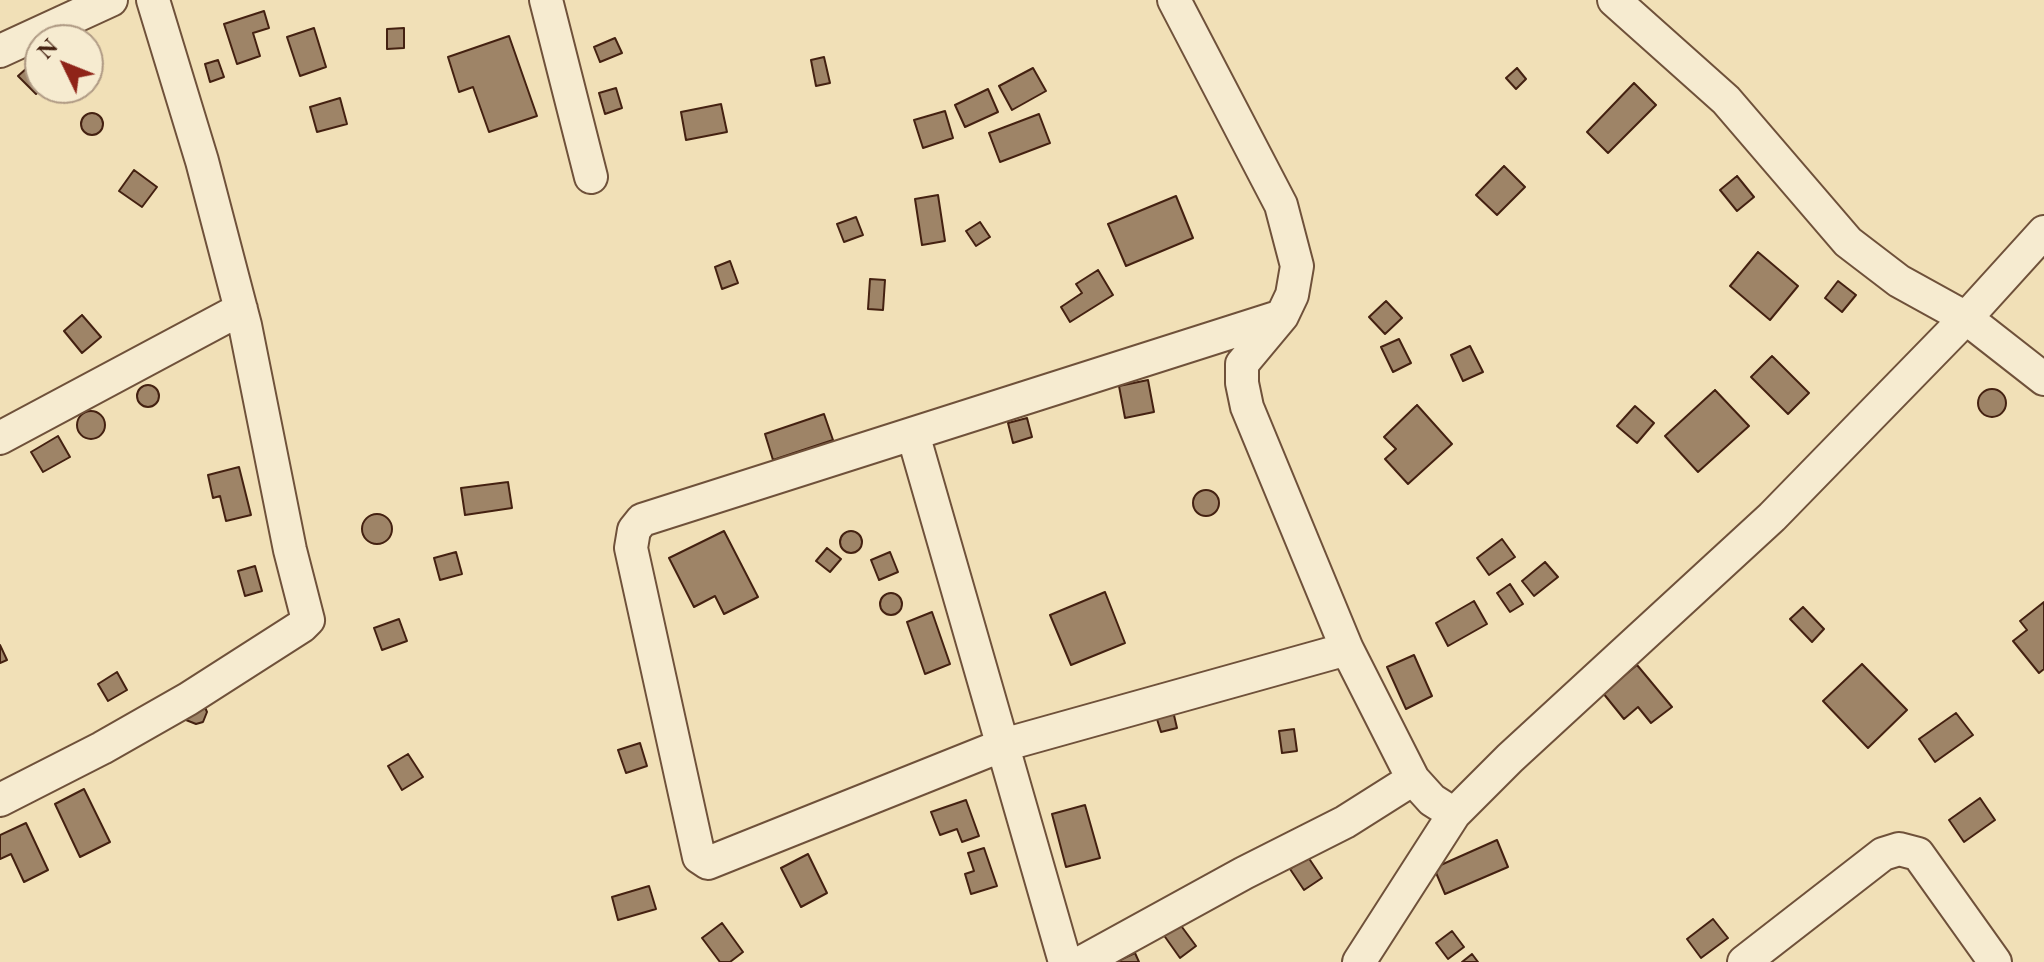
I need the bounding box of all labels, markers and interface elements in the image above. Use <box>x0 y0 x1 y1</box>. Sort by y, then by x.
north arrow <box>24 24 104 104</box>
text: N <box>31 32 64 65</box>

